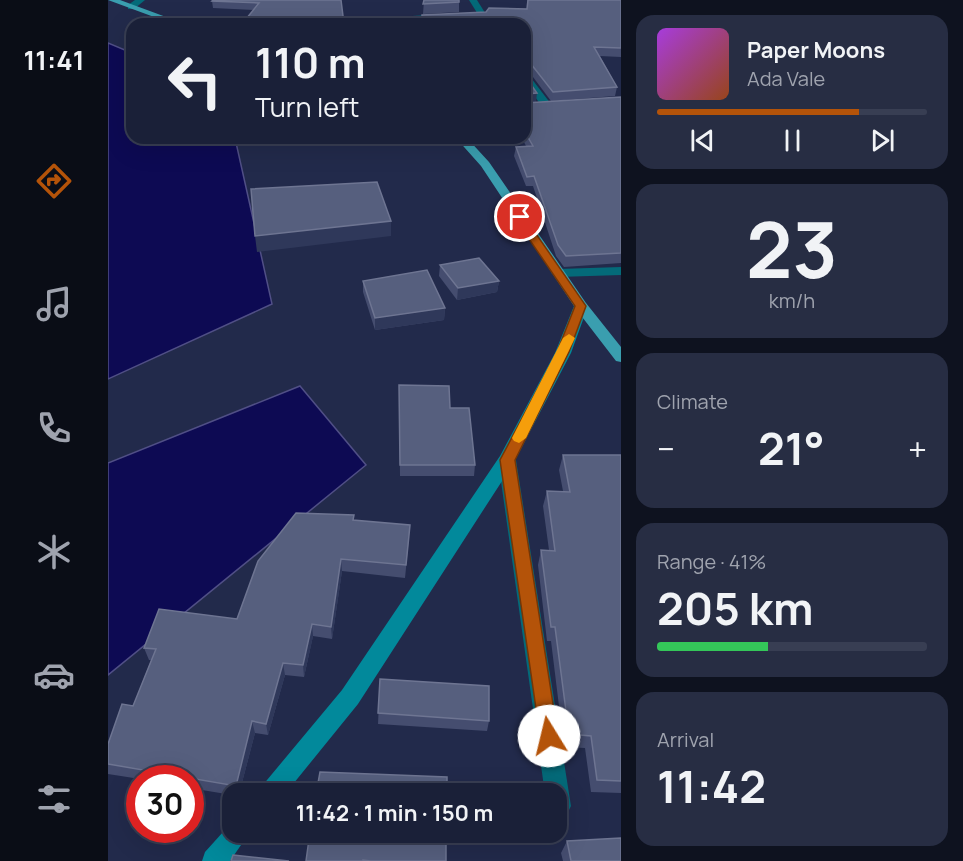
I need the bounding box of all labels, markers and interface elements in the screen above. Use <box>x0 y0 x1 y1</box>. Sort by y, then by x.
text: 110 m <box>255 33 366 91</box>
text: Paper Moons <box>747 35 885 65</box>
text: 11:41 <box>23 41 85 78</box>
icon: left <box>156 42 234 120</box>
text: Ada Vale <box>747 65 825 92</box>
text: Turn left <box>255 88 359 125</box>
icon: previous <box>686 124 719 157</box>
icon: pause <box>776 124 809 157</box>
icon: next <box>866 124 899 157</box>
icon: directions <box>33 160 75 202</box>
pin <box>494 191 545 242</box>
text: 23 <box>746 195 838 301</box>
icon: arrive <box>503 200 536 233</box>
icon: music <box>33 283 75 325</box>
text: km/h <box>769 287 815 314</box>
text: Climate <box>657 388 728 415</box>
icon: phone <box>33 407 75 449</box>
text: 21° <box>758 417 825 479</box>
text: − <box>657 426 675 471</box>
text: + <box>908 426 927 471</box>
icon: climate <box>33 531 75 573</box>
text: Range · 41% <box>657 548 766 575</box>
text: 205 km <box>657 577 813 639</box>
icon: car <box>33 654 75 696</box>
position arrow <box>517 704 581 768</box>
text: Arrival <box>657 726 714 753</box>
text: 11:42 <box>657 755 766 817</box>
speed limit sign: 30 <box>126 765 204 843</box>
icon: filters <box>33 778 75 820</box>
text: 11:42 · 1 min · 150 m <box>296 798 493 828</box>

